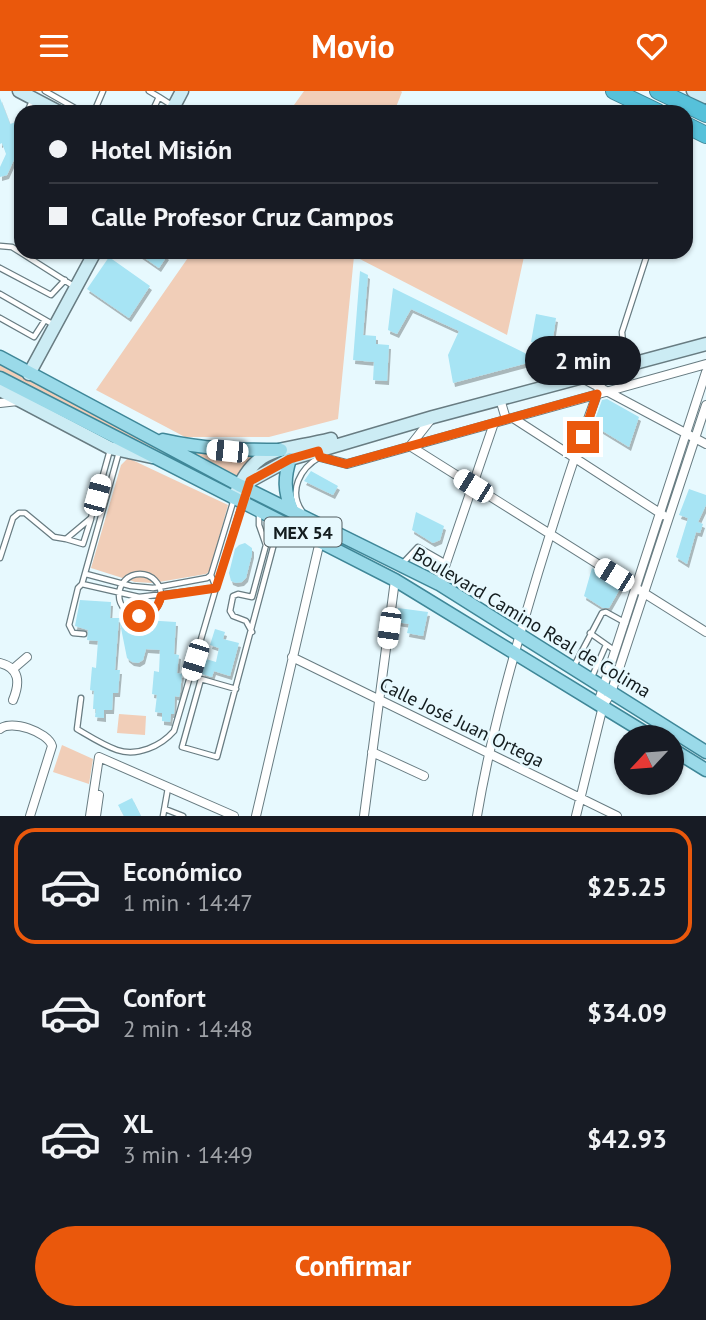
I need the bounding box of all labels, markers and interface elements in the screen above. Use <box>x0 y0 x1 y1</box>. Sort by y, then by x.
text: Movio <box>311 25 395 67</box>
icon: menu <box>35 27 73 65</box>
icon: heart <box>633 27 671 65</box>
text: Hotel Misión <box>91 133 232 166</box>
text: Calle Profesor Cruz Campos <box>91 200 394 233</box>
callout: 2 min <box>525 335 641 385</box>
text: 2 min <box>555 346 611 375</box>
route end <box>567 421 599 453</box>
car <box>206 438 249 464</box>
car <box>450 466 497 506</box>
car <box>82 472 113 518</box>
road number: MEX 54 <box>264 517 342 547</box>
street label: Boulevard Camino Real de Colima <box>409 541 655 703</box>
car <box>591 555 638 595</box>
route start <box>123 600 155 632</box>
car <box>376 606 403 650</box>
car <box>179 637 212 683</box>
street label: Calle José Juan Ortega <box>376 672 548 772</box>
north arrow <box>614 725 684 795</box>
map controls <box>614 725 684 795</box>
icon: car <box>39 855 102 918</box>
text: Económico <box>123 855 242 888</box>
text: $25.25 <box>587 870 667 903</box>
text: 1 min · 14:47 <box>123 888 253 917</box>
icon: car <box>39 981 102 1044</box>
text: Confort <box>123 981 206 1014</box>
text: $34.09 <box>587 996 667 1029</box>
text: 2 min · 14:48 <box>123 1014 253 1043</box>
icon: car <box>39 1107 102 1170</box>
text: XL <box>123 1107 153 1140</box>
text: $42.93 <box>587 1122 667 1155</box>
text: 3 min · 14:49 <box>123 1140 253 1169</box>
button: Confirmar <box>35 1226 671 1306</box>

